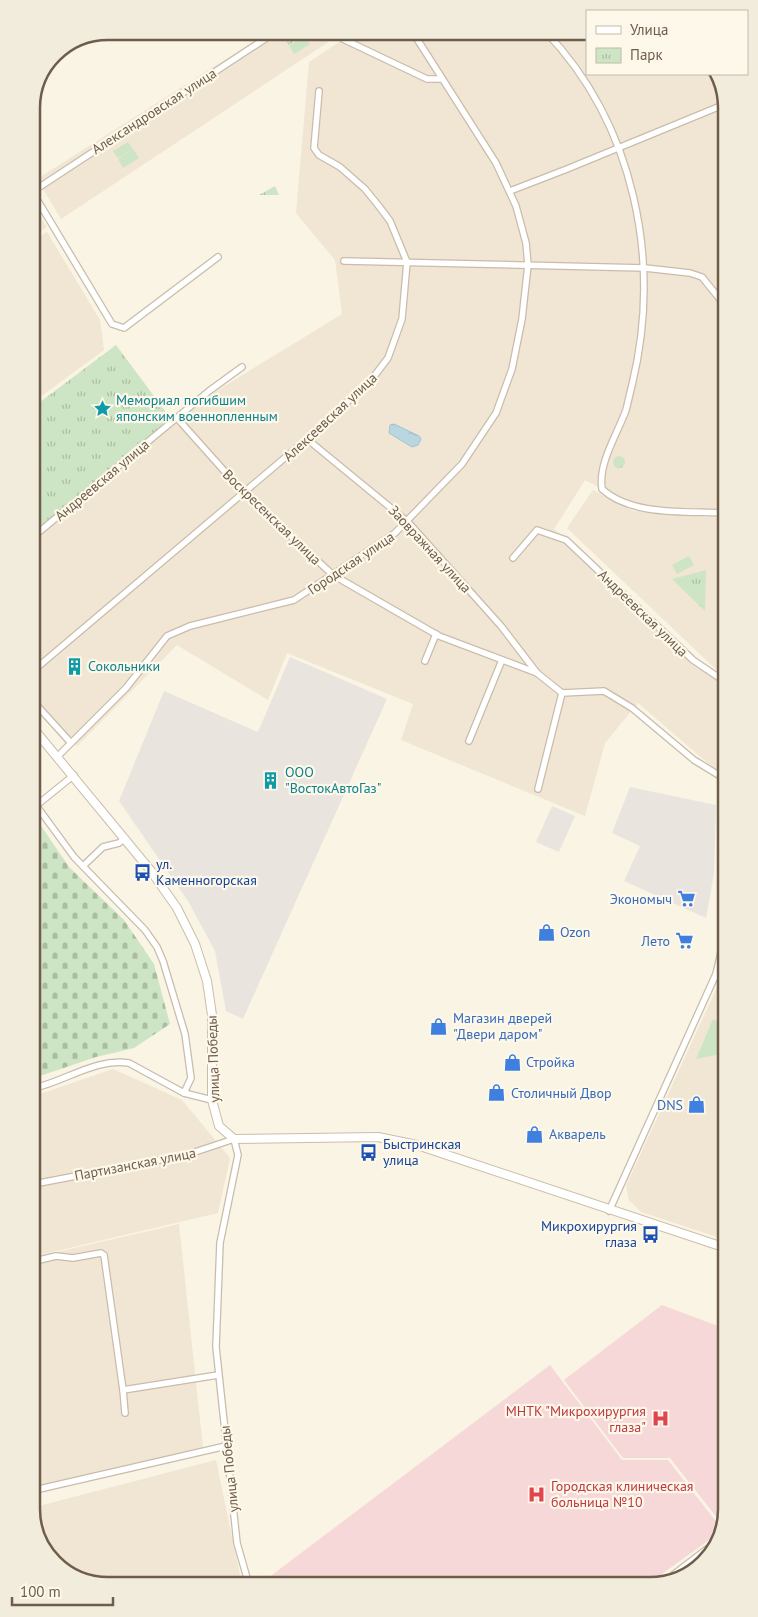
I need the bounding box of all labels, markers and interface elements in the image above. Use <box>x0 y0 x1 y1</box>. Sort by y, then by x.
legend <box>586 10 748 75</box>
text: Улица <box>630 20 668 39</box>
text: Парк <box>630 45 663 64</box>
street label: Александровская улица <box>88 64 220 158</box>
street label: Алексеевская улица <box>279 369 381 465</box>
place label: Мемориал погибшим японским военнопленным <box>116 391 278 425</box>
place icon: Мемориал погибшим японским военнопленным <box>92 398 112 418</box>
street label: Андреевская улица <box>51 435 153 525</box>
street label: Воскресенская улица <box>219 465 325 569</box>
street label: Заовражная улица <box>385 501 475 597</box>
street label: Городская улица <box>304 527 398 599</box>
street label: Андреевская улица <box>594 566 692 660</box>
building icon: Сокольники <box>64 656 84 676</box>
place label: Сокольники <box>88 657 160 675</box>
place label: ООО "ВостокАвтоГаз" <box>285 763 382 797</box>
building icon: ООО "ВостокАвтоГаз" <box>261 770 281 790</box>
place label: ул. Каменногорская <box>156 855 257 889</box>
bus stop icon: ул. Каменногорская <box>132 862 152 882</box>
supermarket icon: Экономыч <box>676 889 696 909</box>
place label: Экономыч <box>610 890 672 908</box>
shop icon: Ozon <box>536 922 556 942</box>
place label: Ozon <box>560 923 590 941</box>
supermarket icon: Лето <box>674 931 694 951</box>
place label: Лето <box>640 932 670 950</box>
place label: Магазин дверей "Двери даром" <box>453 1009 552 1043</box>
street label: улица Победы <box>202 1015 224 1103</box>
shop icon: Магазин дверей "Двери даром" <box>429 1016 449 1036</box>
shop icon: Стройка <box>502 1052 522 1072</box>
place label: Стройка <box>526 1053 575 1071</box>
shop icon: Столичный Двор <box>487 1083 507 1103</box>
place label: Столичный Двор <box>511 1084 612 1102</box>
shop icon: DNS <box>687 1095 707 1115</box>
place label: DNS <box>657 1096 683 1114</box>
shop icon: Акварель <box>525 1124 545 1144</box>
place label: Акварель <box>549 1125 606 1143</box>
place label: Быстринская улица <box>383 1135 461 1169</box>
bus stop icon: Быстринская улица <box>359 1142 379 1162</box>
street label: Партизанская улица <box>73 1143 197 1185</box>
place label: Микрохирургия глаза <box>541 1217 637 1251</box>
bus stop icon: Микрохирургия глаза <box>641 1224 661 1244</box>
place label: МНТК "Микрохирургия глаза" <box>506 1402 646 1436</box>
hospital icon: МНТК "Микрохирургия глаза" <box>650 1409 670 1429</box>
street label: улица Победы <box>215 1425 243 1513</box>
place label: Городская клиническая больница №10 <box>551 1477 693 1511</box>
hospital icon: Городская клиническая больница №10 <box>527 1484 547 1504</box>
scale bar <box>12 1574 114 1606</box>
text: 100 m <box>20 1582 61 1601</box>

